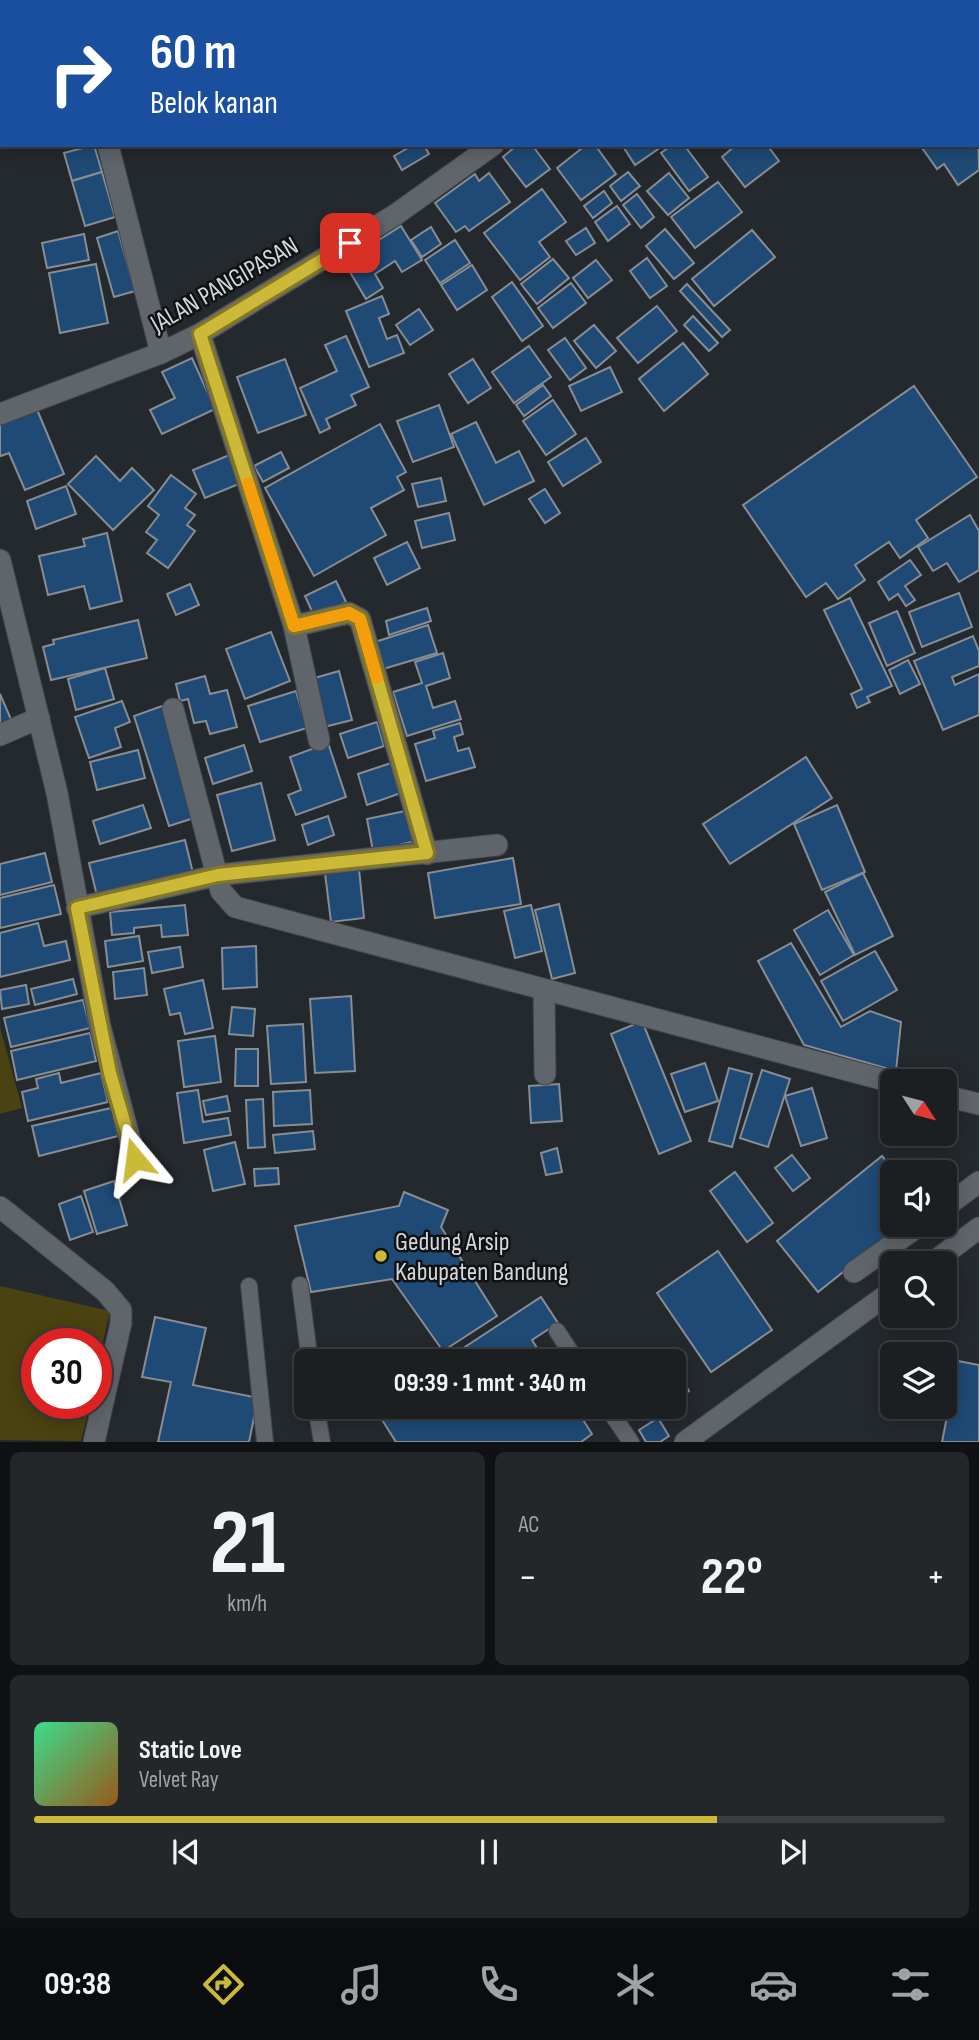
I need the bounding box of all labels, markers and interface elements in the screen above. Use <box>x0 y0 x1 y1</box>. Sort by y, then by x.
text: 60 m <box>150 24 237 83</box>
icon: right <box>35 28 126 119</box>
text: Belok kanan <box>150 84 278 123</box>
pin <box>320 213 380 273</box>
icon: arrive <box>331 224 369 262</box>
street label: JALAN PANGIPASAN <box>145 231 304 340</box>
north arrow <box>880 1069 957 1146</box>
map controls <box>880 1069 957 1419</box>
position arrow <box>98 1122 172 1196</box>
button: sound <box>880 1160 957 1237</box>
place label: Gedung Arsip Kabupaten Bandung <box>395 1227 568 1288</box>
marker: Gedung Arsip Kabupaten Bandung <box>373 1248 389 1264</box>
button: search <box>880 1251 957 1328</box>
speed limit sign: 30 <box>21 1328 112 1419</box>
button: layers <box>880 1342 957 1419</box>
text: 09:39 · 1 mnt · 340 m <box>394 1368 586 1399</box>
text: 21 <box>209 1490 285 1599</box>
text: AC <box>519 1511 539 1539</box>
text: 22° <box>701 1546 763 1609</box>
text: − <box>519 1555 537 1600</box>
text: + <box>926 1555 945 1600</box>
text: km/h <box>227 1590 267 1618</box>
text: Static Love <box>139 1735 242 1766</box>
text: Velvet Ray <box>139 1766 219 1794</box>
icon: previous <box>167 1833 205 1871</box>
icon: pause <box>470 1833 508 1871</box>
icon: next <box>774 1833 812 1871</box>
icon: directions <box>199 1960 248 2009</box>
icon: music <box>337 1960 386 2009</box>
icon: phone <box>474 1960 523 2009</box>
icon: climate <box>611 1960 660 2009</box>
icon: car <box>749 1960 798 2009</box>
icon: filters <box>886 1960 935 2009</box>
text: 09:38 <box>44 1965 111 2004</box>

